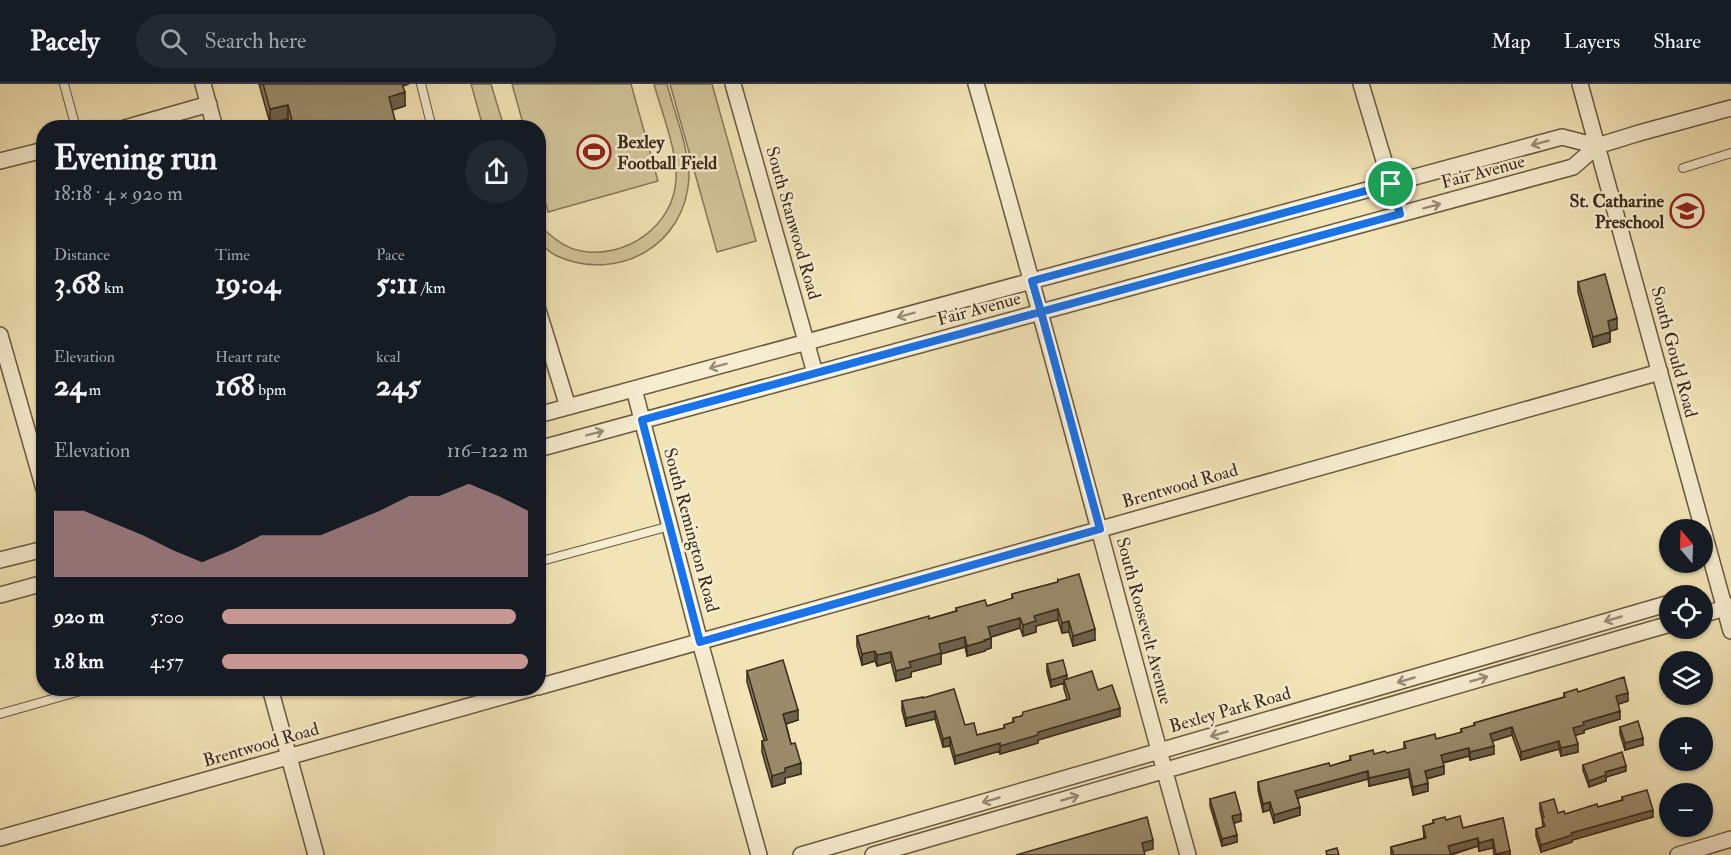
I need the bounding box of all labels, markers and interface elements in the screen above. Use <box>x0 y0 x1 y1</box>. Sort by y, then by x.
search box <box>136 14 556 68</box>
text: Pacely <box>30 24 100 59</box>
icon: search <box>157 25 190 58</box>
text: Search here <box>205 27 306 55</box>
text: Map <box>1491 28 1531 55</box>
text: Layers <box>1564 28 1620 55</box>
text: Share <box>1653 28 1701 55</box>
place label: Bexley Football Field <box>617 131 717 175</box>
sports icon: Bexley Football Field <box>576 134 612 170</box>
text: Evening run <box>54 138 217 179</box>
one-way arrow <box>1531 138 1550 149</box>
button: share <box>465 140 528 203</box>
street label: South Stanwood Road <box>760 144 826 302</box>
street label: Fair Avenue <box>1439 150 1528 194</box>
pin <box>1365 158 1416 209</box>
icon: arrive <box>1374 167 1407 200</box>
text: 18:18 · 4 × 920 m <box>54 181 183 206</box>
place label: St. Catharine Preschool <box>1569 190 1664 234</box>
school or university icon: St. Catharine Preschool <box>1669 193 1705 229</box>
one-way arrow <box>1422 200 1441 211</box>
text: Distance <box>54 245 110 265</box>
text: Time <box>215 245 250 265</box>
text: Pace <box>376 245 405 265</box>
text: 3.68 <box>54 265 101 302</box>
text: 19:04 <box>215 265 280 302</box>
text: 5:11 <box>376 265 418 302</box>
text: km <box>101 278 124 298</box>
text: /km <box>418 278 446 298</box>
street label: South Gould Road <box>1645 284 1703 420</box>
street label: Fair Avenue <box>935 287 1024 331</box>
one-way arrow <box>897 310 916 321</box>
text: Elevation <box>54 347 115 367</box>
text: Heart rate <box>215 347 280 367</box>
text: kcal <box>376 347 401 367</box>
one-way arrow <box>709 361 728 372</box>
text: 24 <box>54 367 85 404</box>
text: 168 <box>215 367 255 404</box>
text: 245 <box>376 367 421 404</box>
text: m <box>85 380 101 400</box>
text: bpm <box>255 380 287 400</box>
one-way arrow <box>585 427 604 439</box>
text: Elevation <box>54 438 130 463</box>
text: 116–122 m <box>446 438 528 463</box>
street label: South Remington Road <box>658 445 724 615</box>
street label: Brentwood Road <box>1119 458 1241 514</box>
north arrow <box>1659 519 1713 573</box>
map controls <box>1659 519 1713 837</box>
street label: South Roosevelt Avenue <box>1111 535 1177 708</box>
button: locate <box>1659 585 1713 639</box>
text: 920 m <box>54 604 104 629</box>
text: 5:00 <box>150 604 184 629</box>
one-way arrow <box>1604 614 1623 625</box>
text: 1.8 km <box>54 649 104 674</box>
text: 4:57 <box>150 649 184 674</box>
button: layers <box>1659 651 1713 705</box>
one-way arrow <box>1469 673 1488 684</box>
one-way arrow <box>1397 674 1416 686</box>
street label: Bexley Park Road <box>1167 682 1294 738</box>
street label: Brentwood Road <box>200 717 322 773</box>
button: + <box>1659 717 1713 771</box>
one-way arrow <box>1210 729 1229 740</box>
button: − <box>1659 783 1713 837</box>
one-way arrow <box>1060 792 1079 803</box>
one-way arrow <box>982 795 1001 806</box>

